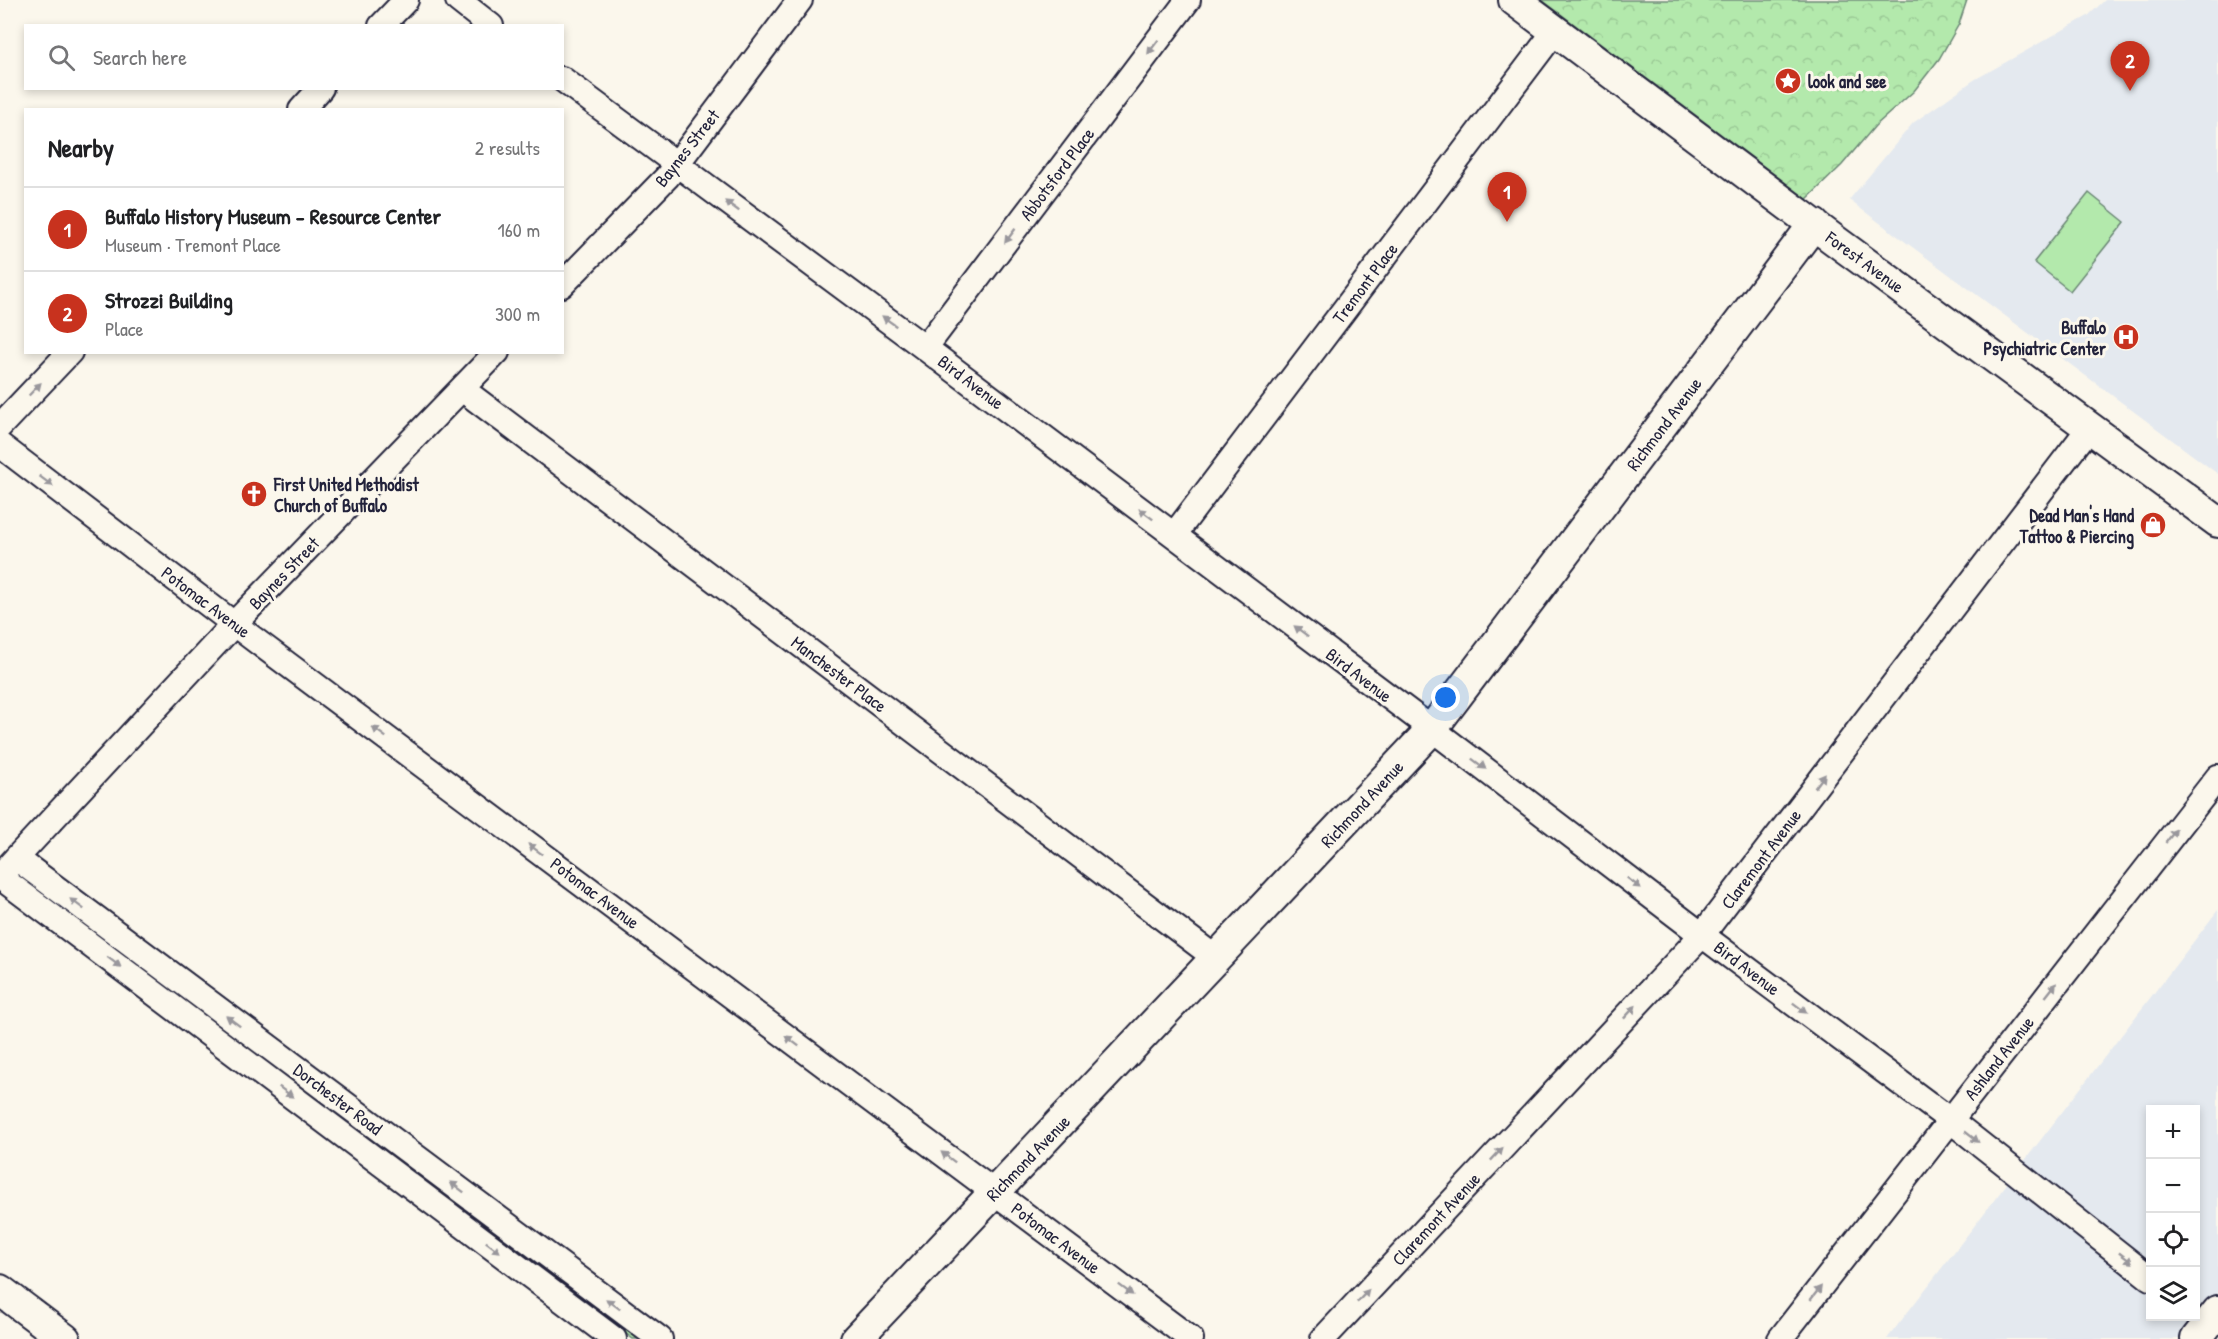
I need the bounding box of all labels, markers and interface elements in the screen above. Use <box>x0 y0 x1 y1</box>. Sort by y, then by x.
search box <box>24 24 564 90</box>
one-way arrow <box>1147 38 1159 54</box>
icon: search <box>45 41 78 74</box>
text: Search here <box>93 42 187 72</box>
pin: 2 <box>2110 42 2150 91</box>
place icon: look and see <box>1773 66 1803 96</box>
place label: look and see <box>1808 69 1887 94</box>
street label: Baynes Street <box>649 103 726 192</box>
street label: Abbotsford Place <box>1014 122 1100 226</box>
text: Nearby <box>48 130 114 165</box>
text: 2 results <box>475 134 540 161</box>
pin: 1 <box>1488 172 1526 222</box>
one-way arrow <box>724 200 739 212</box>
text: Buffalo History Museum - Resource Center <box>105 201 441 231</box>
text: 1 <box>64 216 71 243</box>
text: 160 m <box>498 216 540 243</box>
street label: Forest Avenue <box>1820 225 1909 299</box>
one-way arrow <box>1004 227 1016 243</box>
text: Museum · Tremont Place <box>105 231 281 258</box>
street label: Tremont Place <box>1326 237 1404 329</box>
text: Strozzi Building <box>105 285 233 315</box>
text: 2 <box>63 300 72 327</box>
text: 300 m <box>495 300 540 327</box>
text: Place <box>105 315 144 342</box>
one-way arrow <box>881 315 897 327</box>
place label: Buffalo Psychiatric Center <box>1983 315 2107 362</box>
hospital icon: Buffalo Psychiatric Center <box>2111 322 2141 352</box>
street label: Bird Avenue <box>933 349 1009 415</box>
street label: Richmond Avenue <box>1621 372 1707 476</box>
one-way arrow <box>28 382 42 397</box>
place label: First United Methodist Church of Buffalo <box>273 472 419 518</box>
one-way arrow <box>39 474 54 486</box>
church icon: First United Methodist Church of Buffalo <box>239 479 269 509</box>
place label: Dead Man's Hand Tattoo & Piercing <box>2019 503 2134 550</box>
one-way arrow <box>1138 508 1154 520</box>
shop icon: Dead Man's Hand Tattoo & Piercing <box>2138 510 2168 540</box>
street label: Baynes Street <box>243 531 326 615</box>
street label: Potomac Avenue <box>156 560 256 644</box>
one-way arrow <box>1294 625 1310 637</box>
street label: Manchester Place <box>786 630 892 718</box>
street label: Bird Avenue <box>1321 642 1397 708</box>
your location <box>1431 683 1460 712</box>
one-way arrow <box>371 726 387 738</box>
street label: Richmond Avenue <box>1315 755 1409 853</box>
one-way arrow <box>1471 758 1487 771</box>
one-way arrow <box>1814 773 1826 788</box>
street label: Claremont Avenue <box>1715 804 1807 914</box>
one-way arrow <box>2165 828 2178 844</box>
one-way arrow <box>527 843 543 855</box>
street label: Potomac Avenue <box>545 851 645 935</box>
one-way arrow <box>1626 876 1641 888</box>
one-way arrow <box>69 898 85 910</box>
street label: Bird Avenue <box>1709 935 1785 1001</box>
one-way arrow <box>106 956 121 968</box>
one-way arrow <box>2045 982 2057 997</box>
one-way arrow <box>1791 1002 1807 1014</box>
one-way arrow <box>1623 1005 1636 1020</box>
street label: Ashland Avenue <box>1958 1011 2040 1105</box>
one-way arrow <box>226 1015 241 1027</box>
one-way arrow <box>784 1035 800 1047</box>
street label: Dorchester Road <box>288 1057 388 1141</box>
one-way arrow <box>279 1086 294 1098</box>
map controls <box>2146 1105 2200 1321</box>
button: + <box>2146 1105 2200 1159</box>
street label: Richmond Avenue <box>980 1109 1076 1207</box>
one-way arrow <box>1965 1131 1980 1143</box>
one-way arrow <box>1490 1147 1504 1162</box>
one-way arrow <box>941 1152 956 1164</box>
button: − <box>2146 1159 2200 1213</box>
street label: Claremont Avenue <box>1386 1167 1486 1271</box>
one-way arrow <box>449 1181 465 1194</box>
street label: Potomac Avenue <box>1006 1196 1106 1280</box>
button: locate <box>2146 1213 2200 1267</box>
one-way arrow <box>485 1241 500 1253</box>
one-way arrow <box>2118 1252 2133 1264</box>
button: layers <box>2146 1267 2200 1321</box>
one-way arrow <box>1119 1284 1134 1296</box>
one-way arrow <box>1809 1285 1822 1301</box>
one-way arrow <box>1356 1289 1370 1304</box>
one-way arrow <box>606 1298 622 1310</box>

